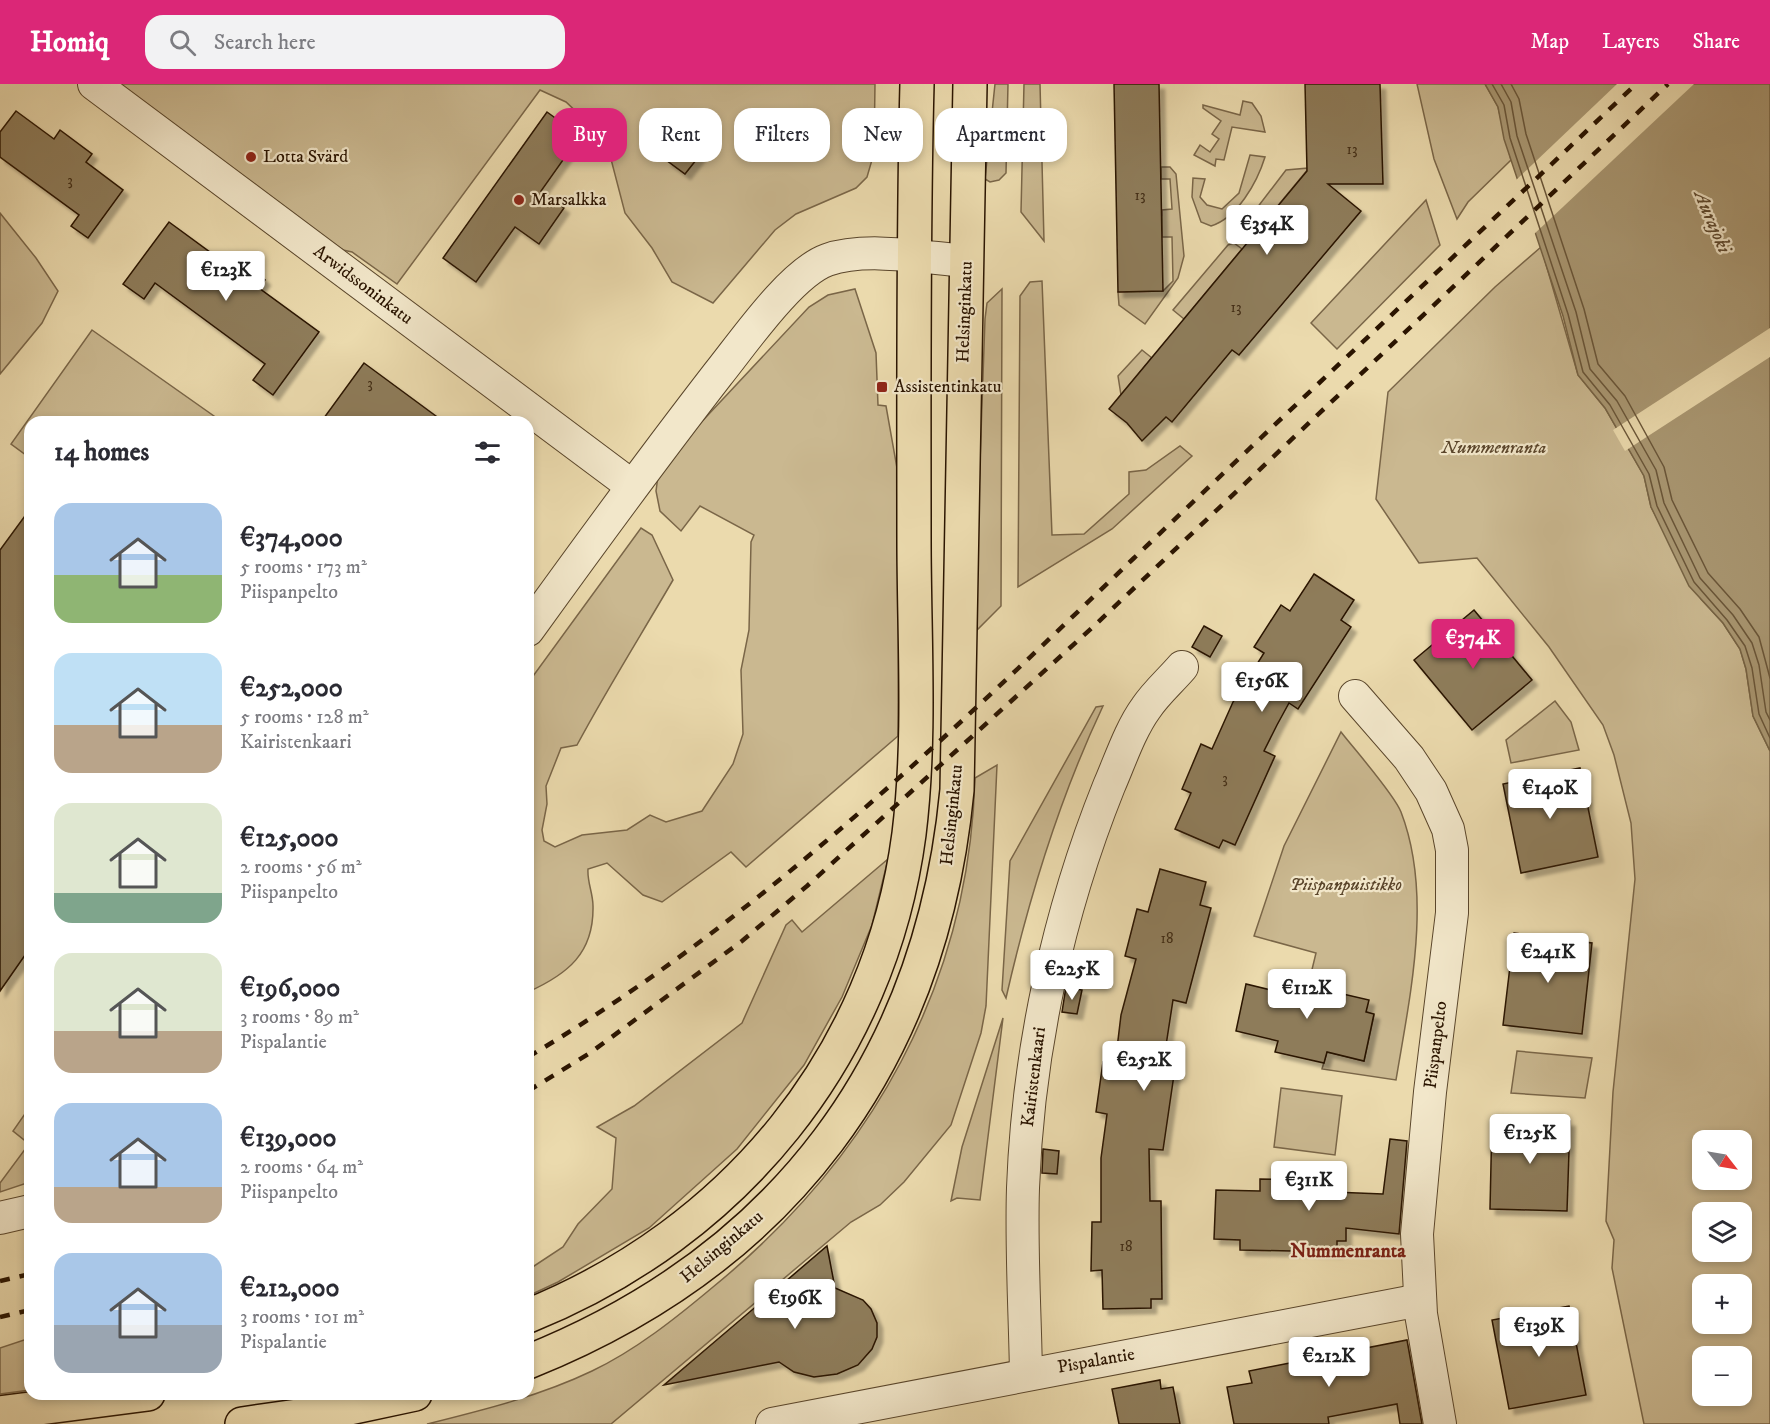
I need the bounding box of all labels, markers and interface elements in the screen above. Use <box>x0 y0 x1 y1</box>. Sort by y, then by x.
search box <box>145 15 565 69</box>
text: Homiq <box>30 25 109 60</box>
icon: search <box>166 26 199 59</box>
text: Search here <box>214 29 316 56</box>
text: Map <box>1530 29 1569 55</box>
text: Layers <box>1602 29 1660 55</box>
text: Share <box>1693 29 1740 55</box>
chip: Buy <box>552 108 627 162</box>
chip: Rent <box>639 108 722 162</box>
chip: Filters <box>734 108 830 162</box>
chip: New <box>842 108 923 162</box>
chip: Apartment <box>935 108 1067 162</box>
house number: 13 <box>1346 140 1358 159</box>
place label: Lotta Svärd <box>263 146 348 168</box>
marker: Lotta Svärd <box>244 150 258 164</box>
house number: 3 <box>67 171 73 190</box>
water label: Aurajoki <box>1687 185 1737 259</box>
house number: 13 <box>1134 186 1146 205</box>
place label: Marsalkka <box>531 189 607 211</box>
marker: Marsalkka <box>512 193 526 207</box>
pin: €354K <box>1225 205 1309 256</box>
text: €354K <box>1240 212 1294 237</box>
street label: Arwidssoninkatu <box>309 240 417 330</box>
pin: €123K <box>184 251 268 302</box>
text: €123K <box>201 258 251 283</box>
street label: Helsinginkatu <box>952 261 978 363</box>
house number: 13 <box>1230 298 1242 317</box>
house number: 3 <box>367 374 373 393</box>
place label: Assistentinkatu <box>894 376 1002 398</box>
marker: Assistentinkatu <box>875 380 889 394</box>
text: 14 homes <box>54 436 149 469</box>
icon: filters <box>471 436 504 469</box>
park label: Nummenranta <box>1441 437 1546 459</box>
text: €374,000 <box>240 522 343 555</box>
icon: home <box>102 527 174 599</box>
text: 5 rooms · 173 m² <box>240 555 367 580</box>
text: Piispanpelto <box>240 580 338 605</box>
pin: €374K <box>1431 619 1515 670</box>
text: €374K <box>1446 626 1500 651</box>
pin: €156K <box>1220 662 1304 713</box>
text: €156K <box>1235 669 1289 694</box>
text: €252,000 <box>240 672 343 705</box>
icon: home <box>102 677 174 749</box>
text: 5 rooms · 128 m² <box>240 705 369 730</box>
text: Kairistenkaari <box>240 730 352 755</box>
street label: Helsinginkatu <box>936 763 968 867</box>
house number: 3 <box>1222 769 1228 788</box>
pin: €140K <box>1508 769 1592 820</box>
text: €140K <box>1522 776 1578 801</box>
text: €125,000 <box>240 822 339 855</box>
icon: home <box>102 827 174 899</box>
text: 2 rooms · 56 m² <box>240 855 362 880</box>
park label: Piispanpuistikko <box>1290 874 1402 896</box>
text: Piispanpelto <box>240 880 338 905</box>
house number: 18 <box>1160 929 1174 948</box>
pin: €241K <box>1506 933 1590 984</box>
text: €241K <box>1521 940 1575 965</box>
pin: €225K <box>1030 950 1114 1001</box>
text: €225K <box>1044 957 1100 982</box>
pin: €112K <box>1265 969 1349 1020</box>
text: €196,000 <box>240 972 340 1005</box>
text: €112K <box>1282 976 1332 1001</box>
icon: home <box>102 977 174 1049</box>
street label: Piispanpelto <box>1420 1000 1452 1090</box>
text: 3 rooms · 89 m² <box>240 1005 359 1030</box>
street label: Kairistenkaari <box>1017 1026 1051 1128</box>
text: Pispalantie <box>240 1030 327 1055</box>
pin: €252K <box>1102 1041 1186 1092</box>
text: €252K <box>1116 1048 1172 1073</box>
pin: €125K <box>1488 1114 1572 1165</box>
text: €125K <box>1504 1121 1556 1146</box>
text: €139,000 <box>240 1122 336 1155</box>
icon: home <box>102 1127 174 1199</box>
north arrow <box>1692 1130 1752 1190</box>
map controls <box>1692 1130 1752 1406</box>
text: 2 rooms · 64 m² <box>240 1155 363 1180</box>
pin: €311K <box>1267 1161 1351 1212</box>
text: €311K <box>1285 1168 1333 1193</box>
text: Piispanpelto <box>240 1180 338 1205</box>
button: layers <box>1692 1202 1752 1262</box>
street label: Helsinginkatu <box>676 1206 768 1288</box>
house number: 18 <box>1119 1237 1133 1256</box>
district label: Nummenranta <box>1290 1239 1406 1264</box>
text: €212,000 <box>240 1272 340 1305</box>
button: + <box>1692 1274 1752 1334</box>
icon: home <box>102 1277 174 1349</box>
pin: €196K <box>753 1279 837 1330</box>
text: €196K <box>768 1286 822 1311</box>
text: 3 rooms · 101 m² <box>240 1305 364 1330</box>
pin: €139K <box>1497 1307 1581 1358</box>
text: €139K <box>1514 1314 1564 1339</box>
text: Pispalantie <box>240 1330 327 1355</box>
pin: €212K <box>1287 1337 1371 1388</box>
street label: Pispalantie <box>1056 1343 1136 1379</box>
text: €212K <box>1303 1344 1355 1369</box>
button: − <box>1692 1346 1752 1406</box>

